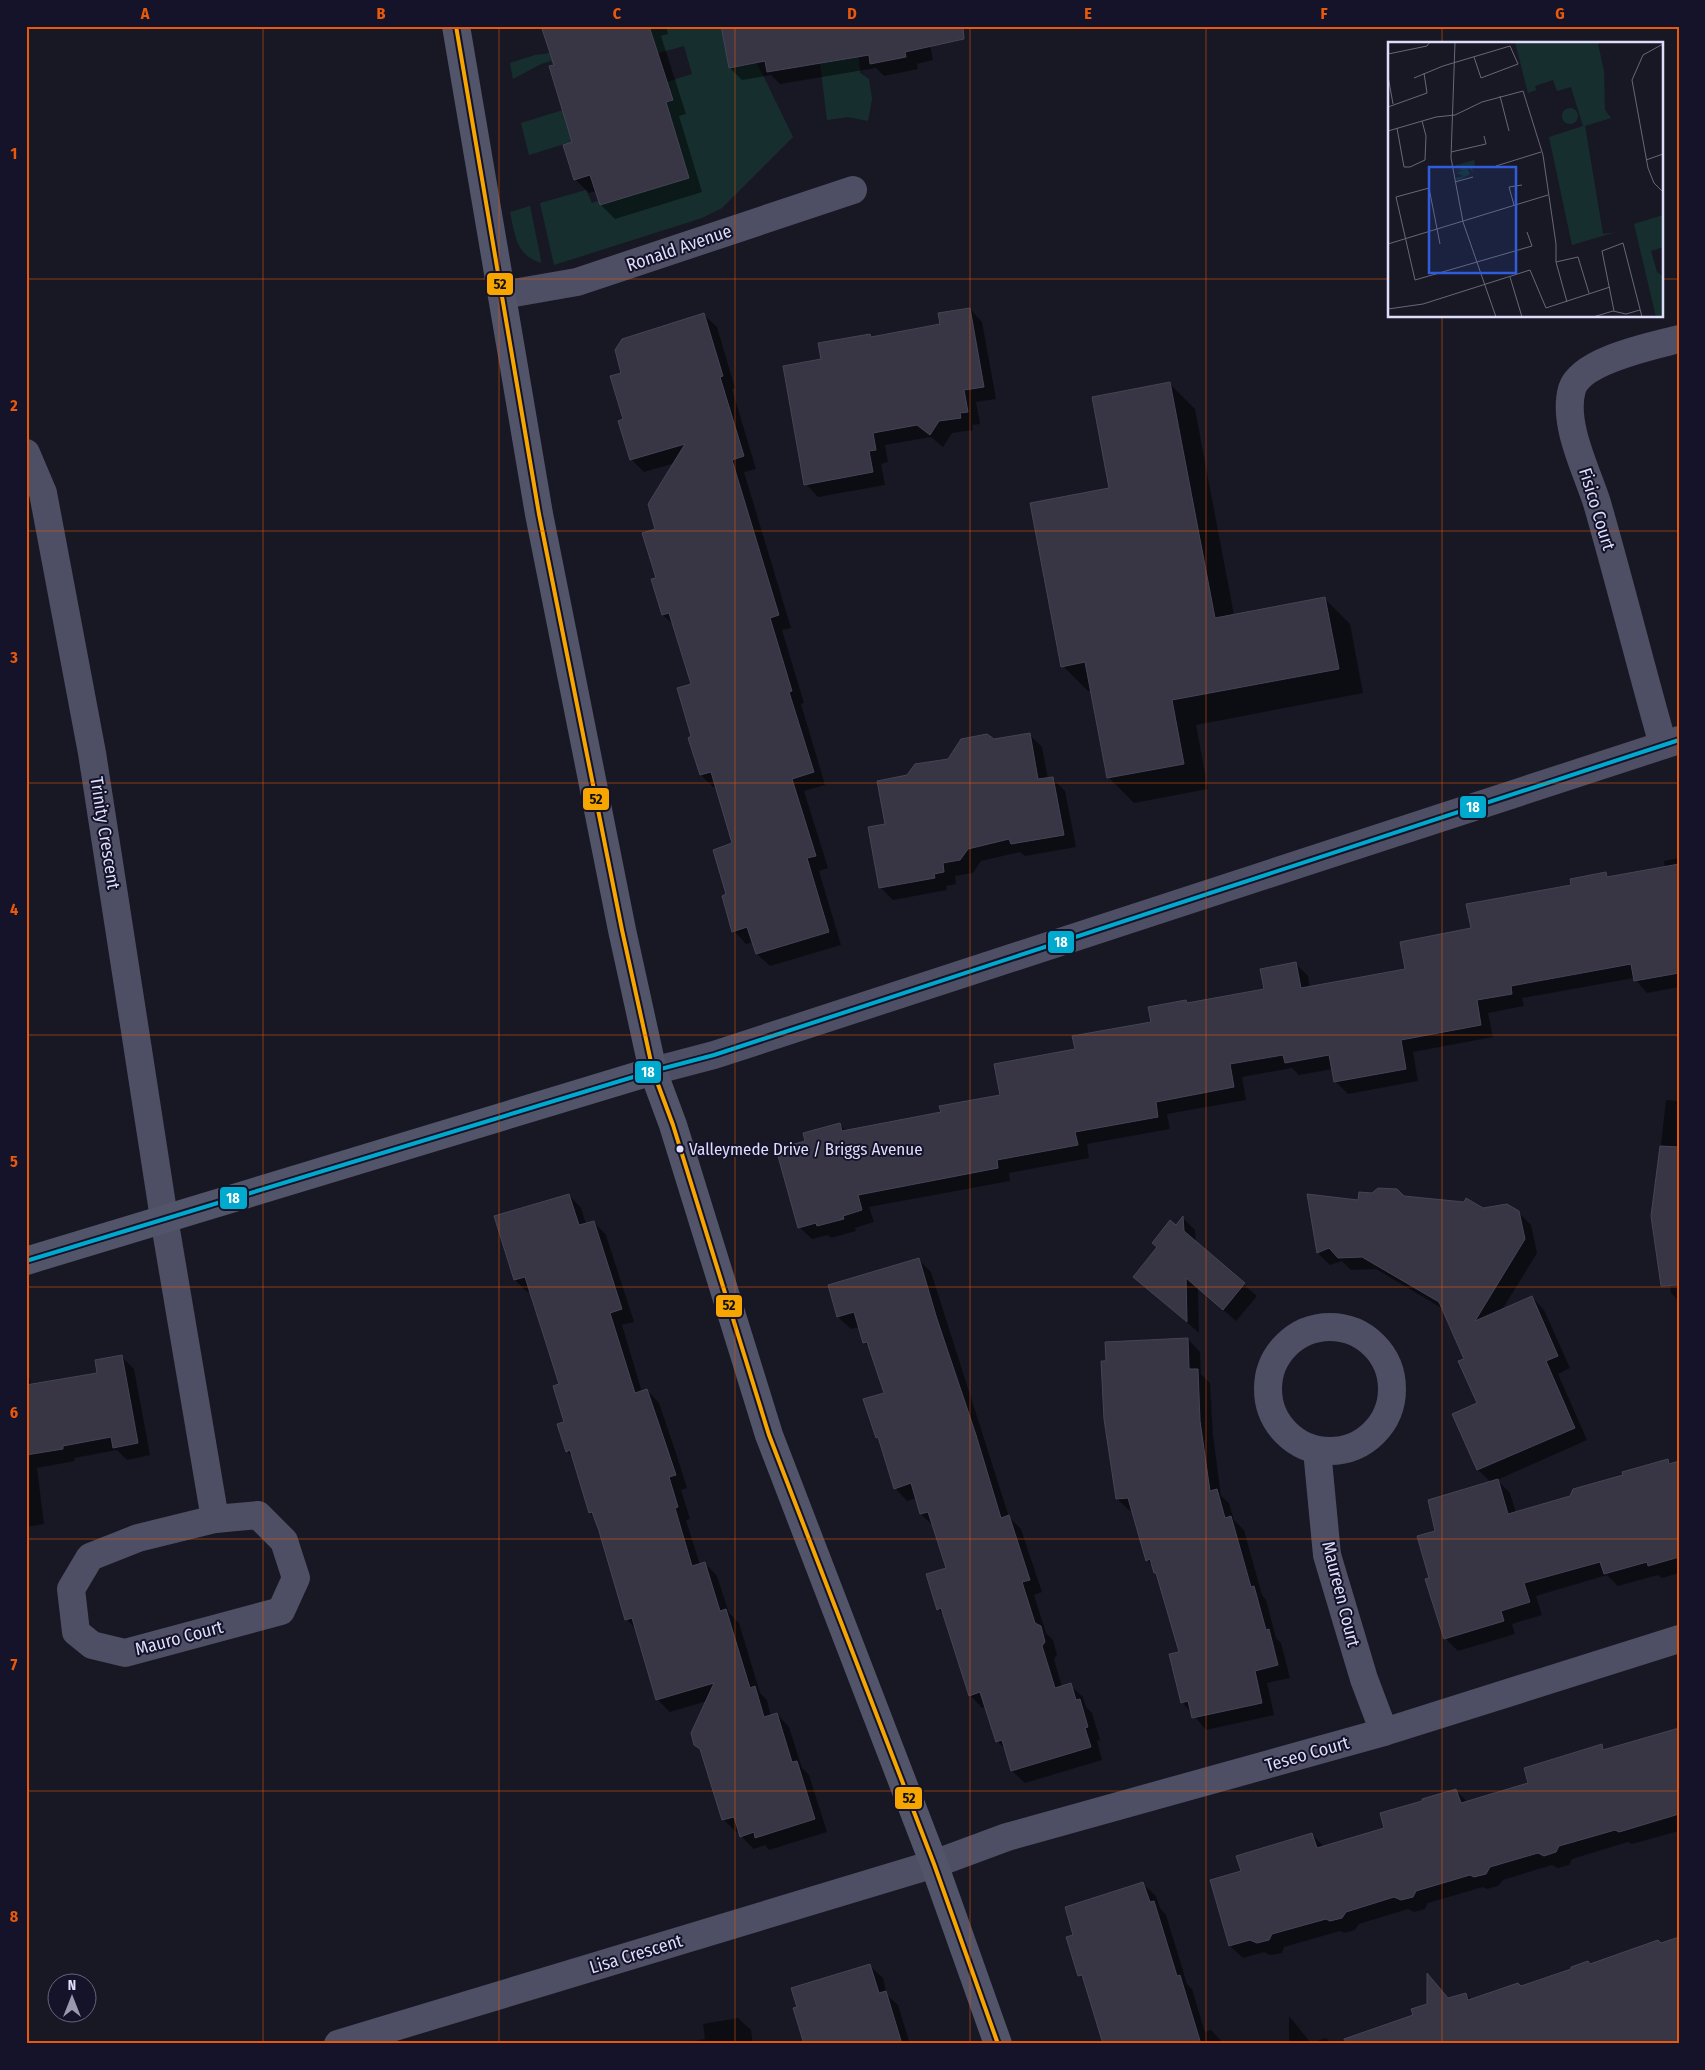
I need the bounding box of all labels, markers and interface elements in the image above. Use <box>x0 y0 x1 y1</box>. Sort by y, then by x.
text: A <box>140 4 150 23</box>
text: B <box>377 4 386 23</box>
text: C <box>613 4 622 23</box>
text: D <box>847 4 857 23</box>
text: E <box>1084 4 1092 23</box>
text: F <box>1320 4 1328 23</box>
text: G <box>1555 4 1565 23</box>
inset map <box>1388 42 1662 318</box>
text: 1 <box>11 144 17 163</box>
street label: Ronald Avenue <box>624 220 735 276</box>
line badge: 52 <box>486 272 514 296</box>
text: 52 <box>493 276 507 293</box>
text: 2 <box>9 396 18 415</box>
street label: Fisico Court <box>1574 465 1620 553</box>
text: 3 <box>9 648 18 667</box>
street label: Trinity Crescent <box>85 775 125 891</box>
line badge: 52 <box>582 787 610 811</box>
text: 52 <box>589 791 603 808</box>
line badge: 18 <box>1459 795 1487 819</box>
text: 18 <box>1466 799 1480 816</box>
text: 4 <box>10 900 18 919</box>
line badge: 18 <box>1047 930 1075 954</box>
text: 18 <box>1054 934 1068 951</box>
line badge: 18 <box>634 1060 662 1084</box>
text: 18 <box>641 1064 655 1081</box>
place label: Valleymede Drive / Briggs Avenue <box>689 1139 923 1160</box>
marker: Valleymede Drive / Briggs Avenue <box>675 1144 685 1154</box>
text: 5 <box>10 1152 18 1171</box>
line badge: 18 <box>219 1186 248 1210</box>
text: 18 <box>226 1190 240 1207</box>
line badge: 52 <box>715 1294 743 1318</box>
text: 52 <box>722 1297 736 1314</box>
text: 6 <box>10 1403 18 1422</box>
street label: Maureen Court <box>1317 1539 1365 1649</box>
street label: Mauro Court <box>133 1616 226 1660</box>
text: 7 <box>11 1655 18 1674</box>
street label: Teseo Court <box>1262 1731 1352 1776</box>
line badge: 52 <box>894 1786 923 1810</box>
text: 52 <box>902 1790 916 1807</box>
text: 8 <box>10 1907 19 1926</box>
street label: Lisa Crescent <box>587 1929 685 1979</box>
north arrow <box>48 1972 98 2022</box>
text: N <box>68 1977 76 1994</box>

